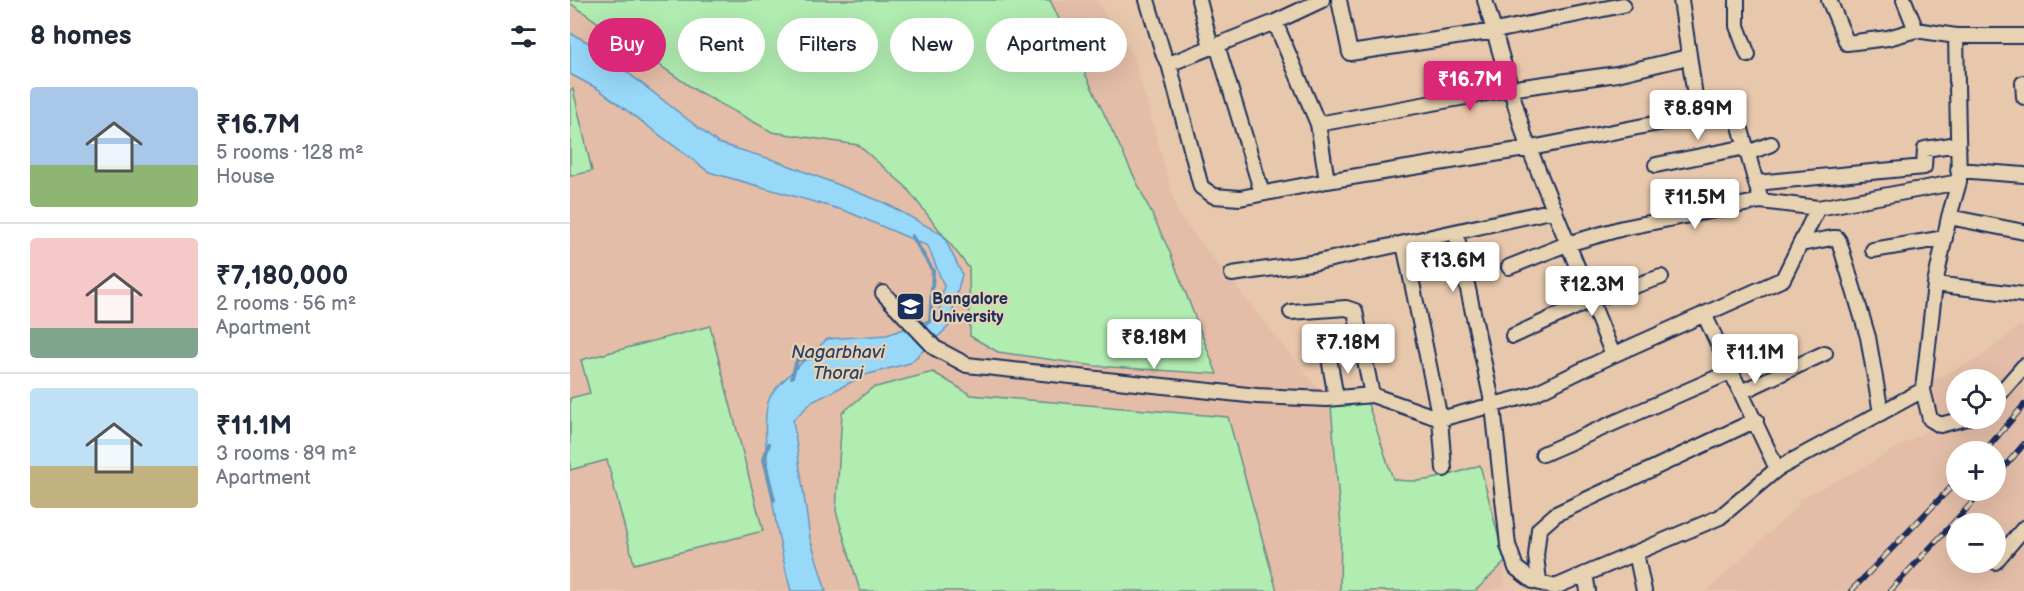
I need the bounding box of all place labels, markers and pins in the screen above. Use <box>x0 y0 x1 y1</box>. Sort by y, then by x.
pin: ₹16.7M <box>1421 61 1519 112</box>
pin: ₹8.89M <box>1649 90 1747 141</box>
pin: ₹11.5M <box>1646 179 1744 230</box>
pin: ₹13.6M <box>1404 242 1502 293</box>
pin: ₹12.3M <box>1543 266 1641 317</box>
place label: Bangalore University <box>932 290 1008 327</box>
school or university icon: Bangalore University <box>895 291 927 323</box>
pin: ₹8.18M <box>1105 319 1203 370</box>
pin: ₹7.18M <box>1299 324 1397 375</box>
pin: ₹11.1M <box>1706 334 1804 385</box>

